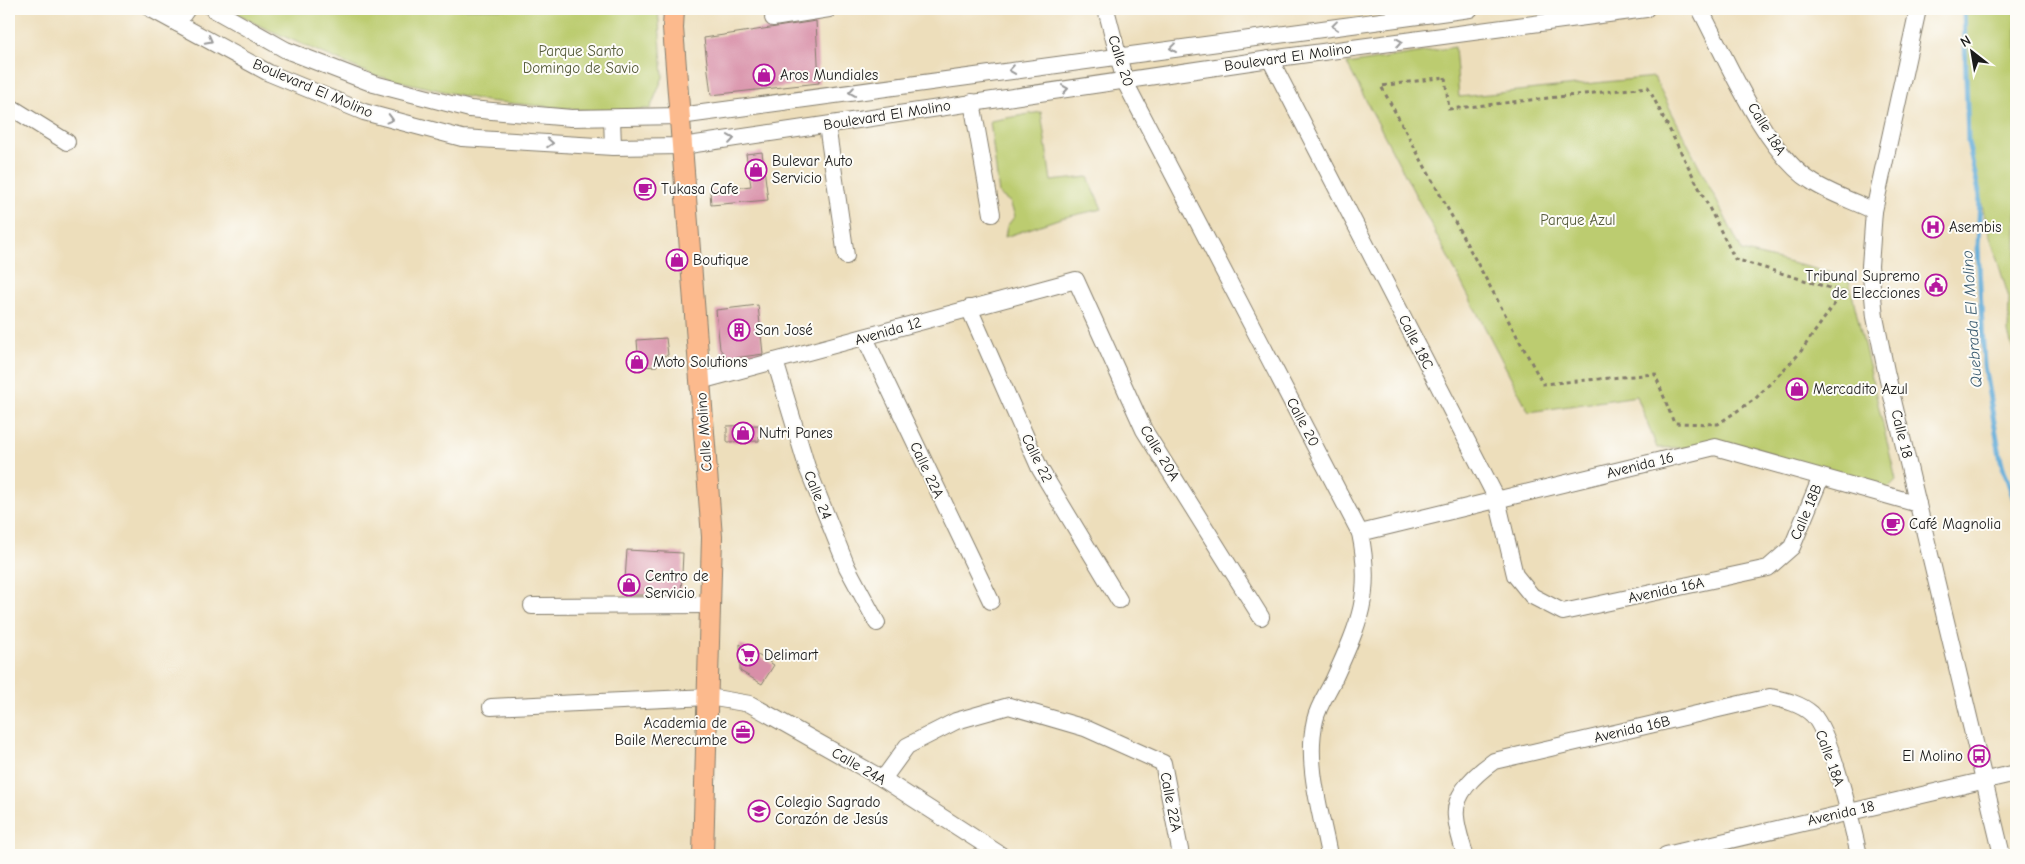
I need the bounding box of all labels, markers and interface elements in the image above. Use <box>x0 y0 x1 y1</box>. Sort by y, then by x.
one-way arrow <box>1330 21 1339 31</box>
north arrow <box>1948 28 1998 78</box>
text: N <box>1957 32 1974 51</box>
street label: Calle 20 <box>1104 33 1138 89</box>
one-way arrow <box>204 34 213 44</box>
one-way arrow <box>1396 37 1404 48</box>
street label: Boulevard El Molino <box>1223 39 1353 75</box>
park label: Parque Santo Domingo de Savio <box>523 42 639 77</box>
one-way arrow <box>1169 42 1177 53</box>
street label: Boulevard El Molino <box>250 55 376 121</box>
shop icon: Aros Mundiales <box>752 63 776 87</box>
one-way arrow <box>1008 64 1017 74</box>
place label: Aros Mundiales <box>780 66 878 84</box>
one-way arrow <box>1061 85 1069 95</box>
one-way arrow <box>847 86 855 97</box>
street label: Boulevard El Molino <box>822 96 952 134</box>
street label: Calle 18A <box>1744 99 1790 159</box>
one-way arrow <box>385 113 393 123</box>
one-way arrow <box>727 134 735 145</box>
one-way arrow <box>546 138 554 149</box>
place label: Bulevar Auto Servicio <box>772 152 853 187</box>
shop icon: Bulevar Auto Servicio <box>744 158 768 182</box>
cafe icon: Tukasa Cafe <box>633 177 657 201</box>
place label: Tukasa Cafe <box>661 180 739 198</box>
park label: Parque Azul <box>1540 211 1616 229</box>
hospital icon: Asembis <box>1921 215 1945 239</box>
place label: Asembis <box>1949 218 2002 236</box>
shop icon: Boutique <box>665 248 689 272</box>
water label: Quebrada El Molino <box>1958 250 1986 388</box>
place label: Boutique <box>693 251 749 269</box>
place label: Tribunal Supremo de Elecciones <box>1805 267 1920 302</box>
public building icon: Tribunal Supremo de Elecciones <box>1924 273 1948 297</box>
street label: Calle 18C <box>1395 312 1437 372</box>
street label: Avenida 12 <box>853 313 923 349</box>
building icon: San José <box>727 318 751 342</box>
place label: San José <box>755 321 813 339</box>
shop icon: Moto Solutions <box>625 350 649 374</box>
place label: Moto Solutions <box>653 353 748 371</box>
shop icon: Mercadito Azul <box>1785 377 1809 401</box>
place label: Mercadito Azul <box>1813 380 1908 398</box>
street label: Calle Molino <box>692 392 716 472</box>
street label: Calle 20 <box>1283 394 1323 450</box>
street label: Calle 18 <box>1887 408 1917 460</box>
shop icon: Nutri Panes <box>731 421 755 445</box>
street label: Calle 20A <box>1136 422 1184 484</box>
place label: Nutri Panes <box>759 424 833 442</box>
street label: Calle 22 <box>1018 431 1056 485</box>
street label: Calle 22A <box>906 439 948 501</box>
street label: Avenida 16 <box>1605 448 1675 482</box>
street label: Calle 24 <box>800 468 836 522</box>
street label: Calle 18B <box>1786 481 1826 543</box>
cafe icon: Café Magnolia <box>1881 512 1905 536</box>
place label: Café Magnolia <box>1909 515 2001 533</box>
place label: Centro de Servicio <box>645 567 709 602</box>
shop icon: Centro de Servicio <box>617 573 641 597</box>
street label: Avenida 16A <box>1626 573 1706 607</box>
supermarket icon: Delimart <box>736 643 760 667</box>
place label: Delimart <box>764 646 819 664</box>
street label: Avenida 16B <box>1592 711 1672 747</box>
place label: Academia de Baile Merecumbe <box>615 714 727 749</box>
office icon: Academia de Baile Merecumbe <box>731 720 755 744</box>
street label: Calle 18A <box>1812 727 1849 789</box>
street label: Calle 24A <box>829 743 890 789</box>
bus stop icon: El Molino <box>1967 744 1991 768</box>
place label: El Molino <box>1902 747 1963 765</box>
street label: Calle 22A <box>1156 771 1186 834</box>
place label: Colegio Sagrado Corazón de Jesús <box>775 793 888 828</box>
street label: Avenida 18 <box>1806 797 1876 829</box>
school or university icon: Colegio Sagrado Corazón de Jesús <box>747 799 771 823</box>

